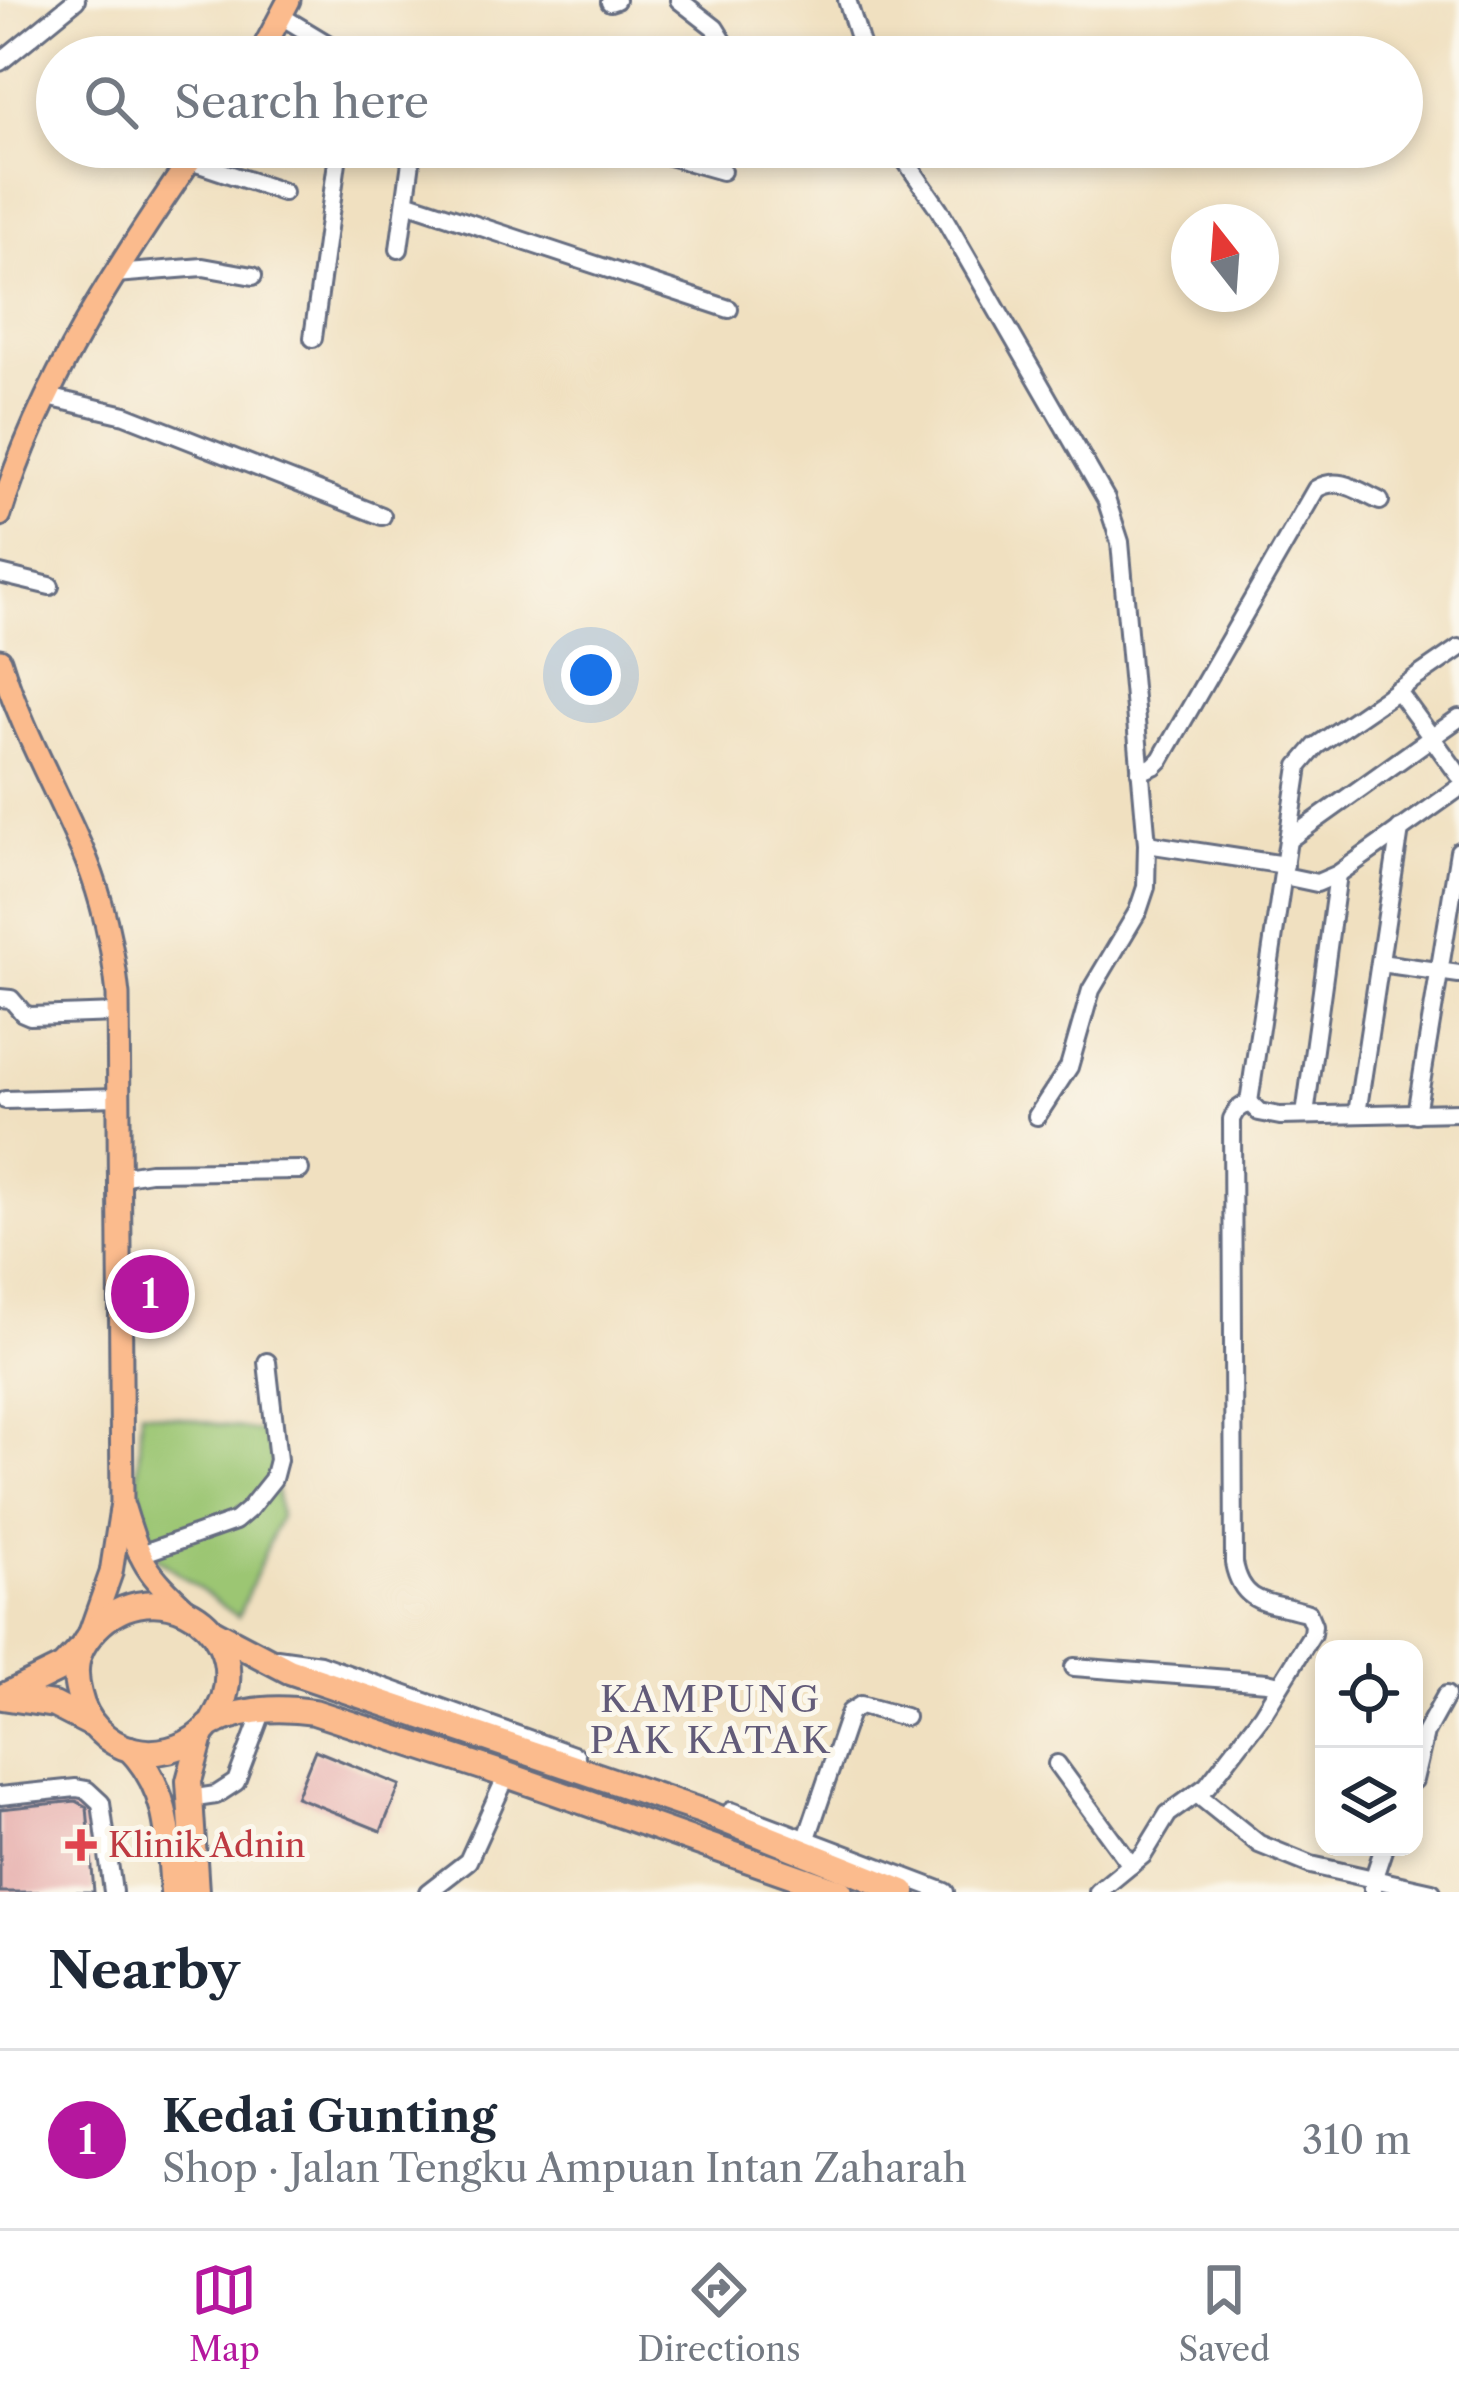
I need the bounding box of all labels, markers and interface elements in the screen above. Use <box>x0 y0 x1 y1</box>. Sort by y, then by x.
search box <box>36 36 1423 168</box>
icon: search <box>78 69 144 135</box>
text: Search here <box>174 74 429 130</box>
north arrow <box>1171 204 1279 312</box>
your location <box>561 645 621 705</box>
pin: 1 <box>111 1249 189 1339</box>
map controls <box>1315 1640 1423 1856</box>
button: locate <box>1315 1640 1423 1748</box>
district label: KAMPUNG PAK KATAK <box>589 1677 833 1762</box>
button: layers <box>1315 1748 1423 1856</box>
place label: Klinik Adnin <box>108 1825 306 1866</box>
marker: Klinik Adnin <box>65 1829 97 1861</box>
text: Nearby <box>48 1939 240 2001</box>
text: Kedai Gunting <box>162 2088 497 2144</box>
text: 1 <box>78 2116 96 2164</box>
text: 310 m <box>1302 2116 1411 2164</box>
text: Shop · Jalan Tengku Ampuan Intan Zaharah <box>162 2144 967 2192</box>
tab: Map <box>189 2257 260 2370</box>
tab: Directions <box>638 2257 801 2370</box>
tab: Saved <box>1178 2257 1270 2370</box>

